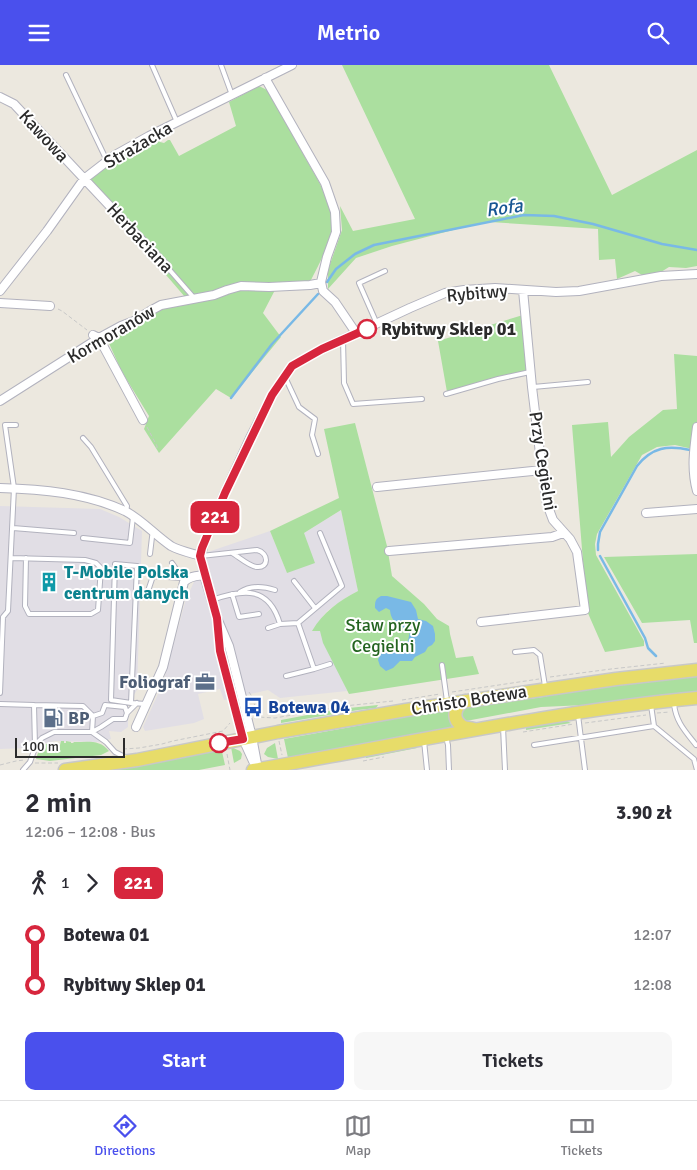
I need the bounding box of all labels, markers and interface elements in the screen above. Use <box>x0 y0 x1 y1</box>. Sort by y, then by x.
icon: menu <box>25 19 53 47</box>
text: Metrio <box>317 19 380 46</box>
icon: search <box>644 19 672 47</box>
street label: Kawowa <box>14 105 74 167</box>
street label: Strażacka <box>100 117 176 173</box>
water label: Rofa <box>484 193 525 222</box>
street label: Herbaciana <box>102 198 178 278</box>
street label: Rybitwy <box>445 279 509 307</box>
street label: Kormoranów <box>63 300 159 368</box>
place label: Rybitwy Sklep 01 <box>381 318 517 340</box>
marker: Rybitwy Sklep 01 <box>357 319 377 339</box>
street label: Przy Cegielni <box>524 410 562 512</box>
line badge: 221 <box>186 501 244 533</box>
text: 221 <box>200 506 230 528</box>
place label: T‑Mobile Polska centrum danych <box>64 561 189 604</box>
building icon: T‑Mobile Polska centrum danych <box>38 571 60 593</box>
park label: Staw przy Cegielni <box>346 614 421 657</box>
place label: Foliograf <box>119 671 191 693</box>
office icon: Foliograf <box>194 671 216 693</box>
street label: Christo Botewa <box>410 680 528 720</box>
bus stop icon: Botewa 04 <box>242 696 264 718</box>
place label: Botewa 04 <box>268 696 350 718</box>
fuel station icon: BP <box>42 707 64 729</box>
place label: BP <box>68 707 90 729</box>
unlabelled marker <box>209 733 229 753</box>
scale bar <box>15 735 125 758</box>
text: 100 m <box>22 738 59 755</box>
text: 2 min <box>25 786 92 820</box>
text: 3.90 zł <box>616 801 672 825</box>
text: 12:06 – 12:08 · Bus <box>25 822 156 842</box>
icon: walk <box>25 869 53 897</box>
icon: forward <box>78 869 106 897</box>
text: 221 <box>124 872 153 894</box>
text: 1 <box>61 873 70 893</box>
text: Botewa 01 <box>63 923 150 947</box>
text: 12:07 <box>633 925 672 945</box>
text: Rybitwy Sklep 01 <box>63 973 206 997</box>
text: 12:08 <box>633 975 672 995</box>
button: Start <box>25 1032 344 1090</box>
button: Tickets <box>354 1032 672 1090</box>
tab: Directions <box>94 1112 156 1159</box>
tab: Map <box>344 1112 372 1159</box>
tab: Tickets <box>561 1112 603 1159</box>

